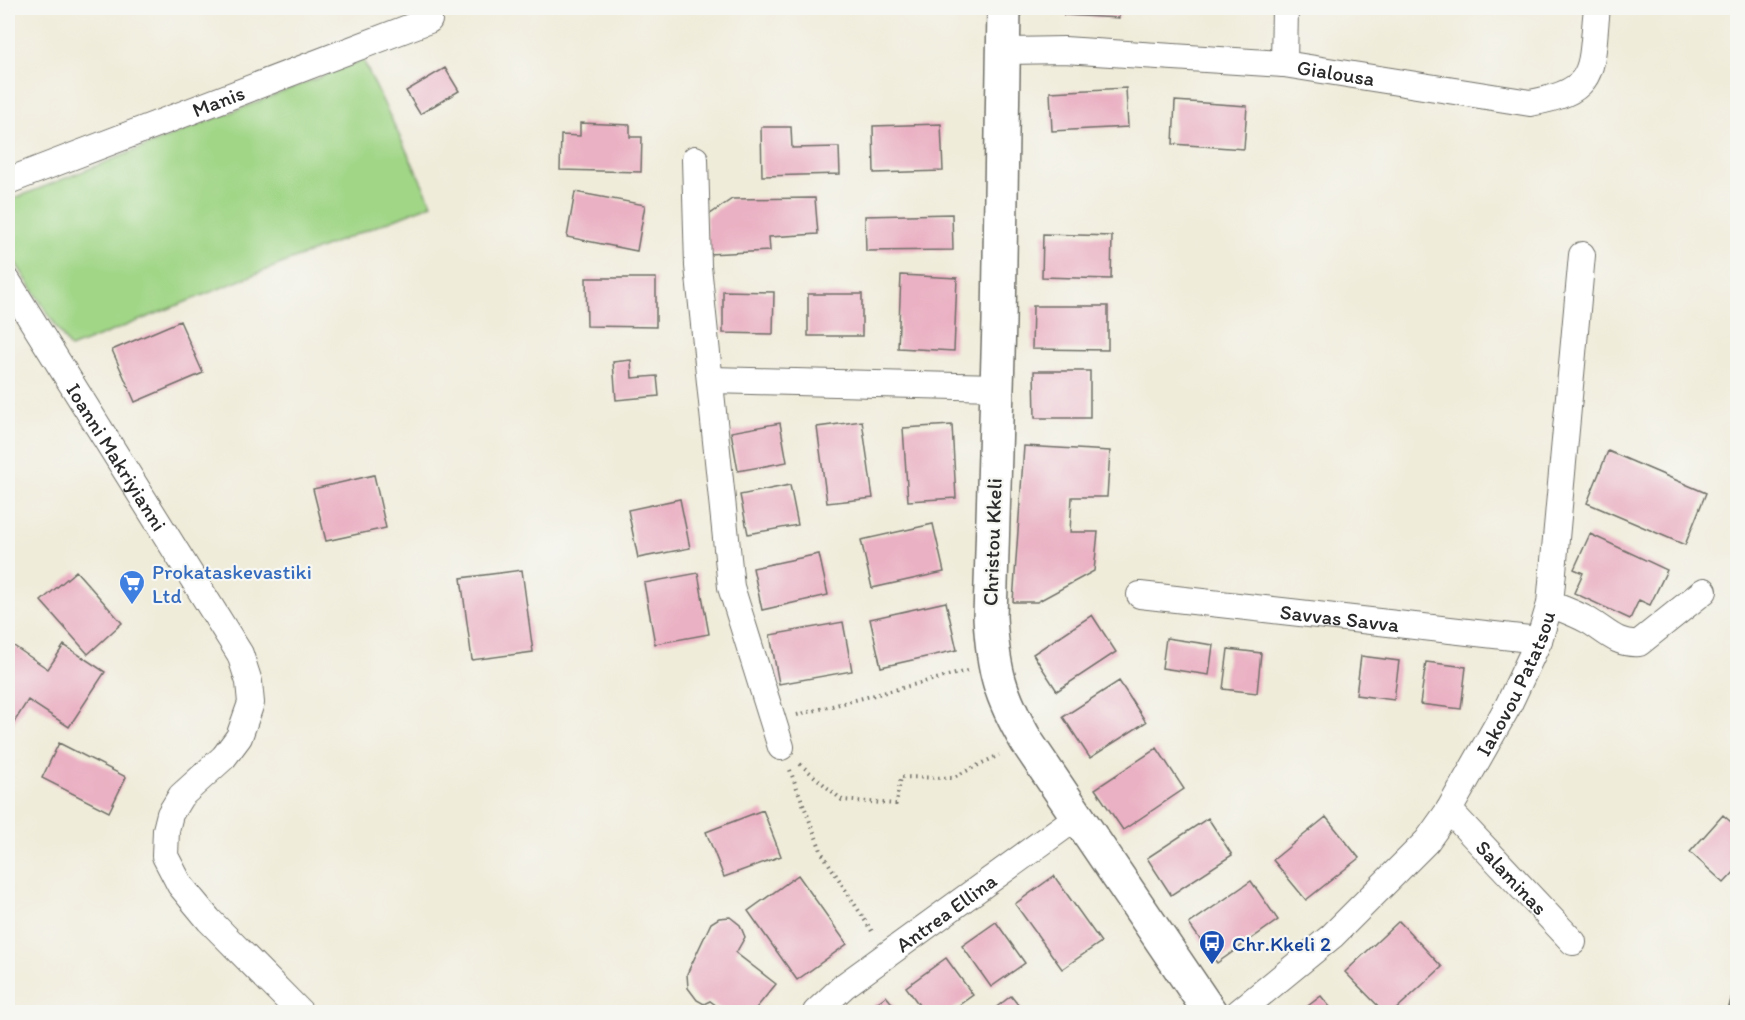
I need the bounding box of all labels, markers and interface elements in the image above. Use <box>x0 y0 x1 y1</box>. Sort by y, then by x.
street label: Gialousa <box>1295 54 1376 91</box>
street label: Manis <box>188 79 248 122</box>
street label: Ioanni Makriyianni <box>62 378 172 535</box>
street label: Christou Kkeli <box>977 478 1007 606</box>
place label: Prokataskevastiki Ltd <box>152 559 312 608</box>
supermarket icon: Prokataskevastiki Ltd <box>117 568 147 606</box>
street label: Savvas Savva <box>1279 598 1401 637</box>
street label: Iakovou Patatsou <box>1470 608 1560 760</box>
street label: Salaminas <box>1471 834 1553 920</box>
street label: Antrea Ellina <box>891 867 1001 957</box>
bus stop icon: Chr.Kkeli 2 <box>1197 928 1227 966</box>
place label: Chr.Kkeli 2 <box>1232 931 1331 956</box>

